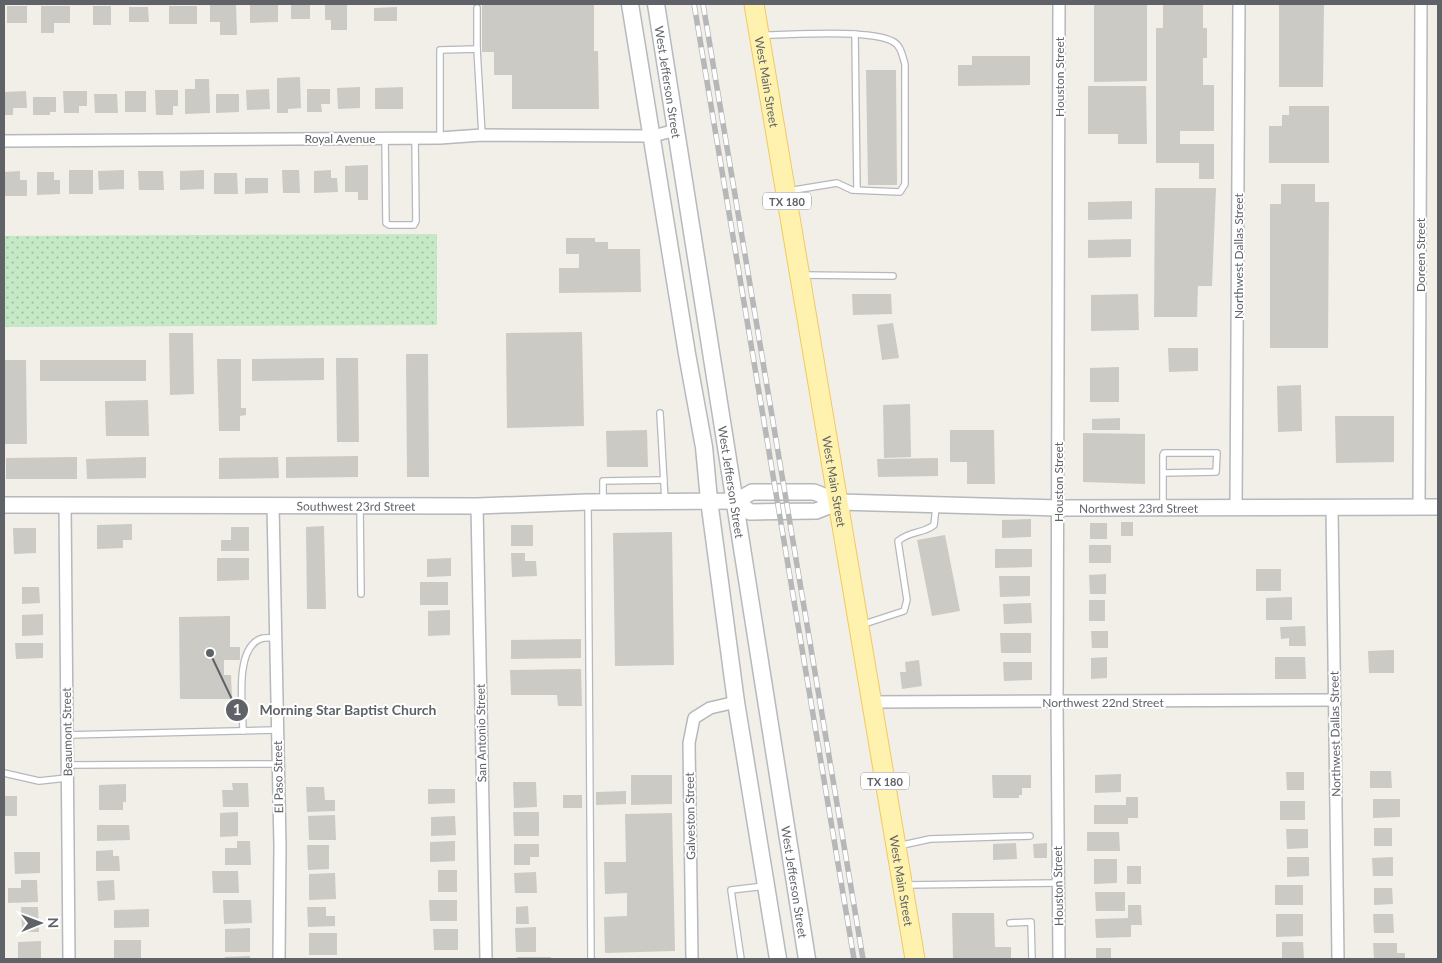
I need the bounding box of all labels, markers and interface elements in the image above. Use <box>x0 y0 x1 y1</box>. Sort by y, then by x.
street label: West Jefferson Street <box>652 25 685 140</box>
street label: West Main Street <box>752 35 782 129</box>
street label: Houston Street <box>1052 36 1067 117</box>
street label: Royal Avenue <box>305 131 376 146</box>
road number: TX 180 <box>763 192 811 210</box>
street label: Northwest Dallas Street <box>1231 192 1246 319</box>
street label: Doreen Street <box>1413 217 1428 292</box>
street label: West Jefferson Street <box>715 425 748 540</box>
street label: West Main Street <box>819 435 850 529</box>
street label: Houston Street <box>1051 441 1066 522</box>
street label: Southwest 23rd Street <box>297 498 416 513</box>
street label: Northwest 23rd Street <box>1079 500 1199 515</box>
street label: Northwest Dallas Street <box>1326 670 1344 797</box>
street label: San Antonio Street <box>473 683 489 782</box>
street label: Beaumont Street <box>59 687 75 777</box>
street label: Northwest 22nd Street <box>1042 695 1164 710</box>
callout: Morning Star Baptist Church <box>225 696 447 725</box>
text: 1 <box>233 700 241 718</box>
text: Morning Star Baptist Church <box>260 701 437 718</box>
street label: El Paso Street <box>270 740 286 813</box>
street label: Galveston Street <box>682 771 698 860</box>
road number: TX 180 <box>861 772 909 789</box>
street label: West Jefferson Street <box>779 825 811 940</box>
street label: West Main Street <box>887 834 917 928</box>
street label: Houston Street <box>1050 845 1066 926</box>
north arrow <box>15 898 65 948</box>
text: N <box>45 917 62 928</box>

